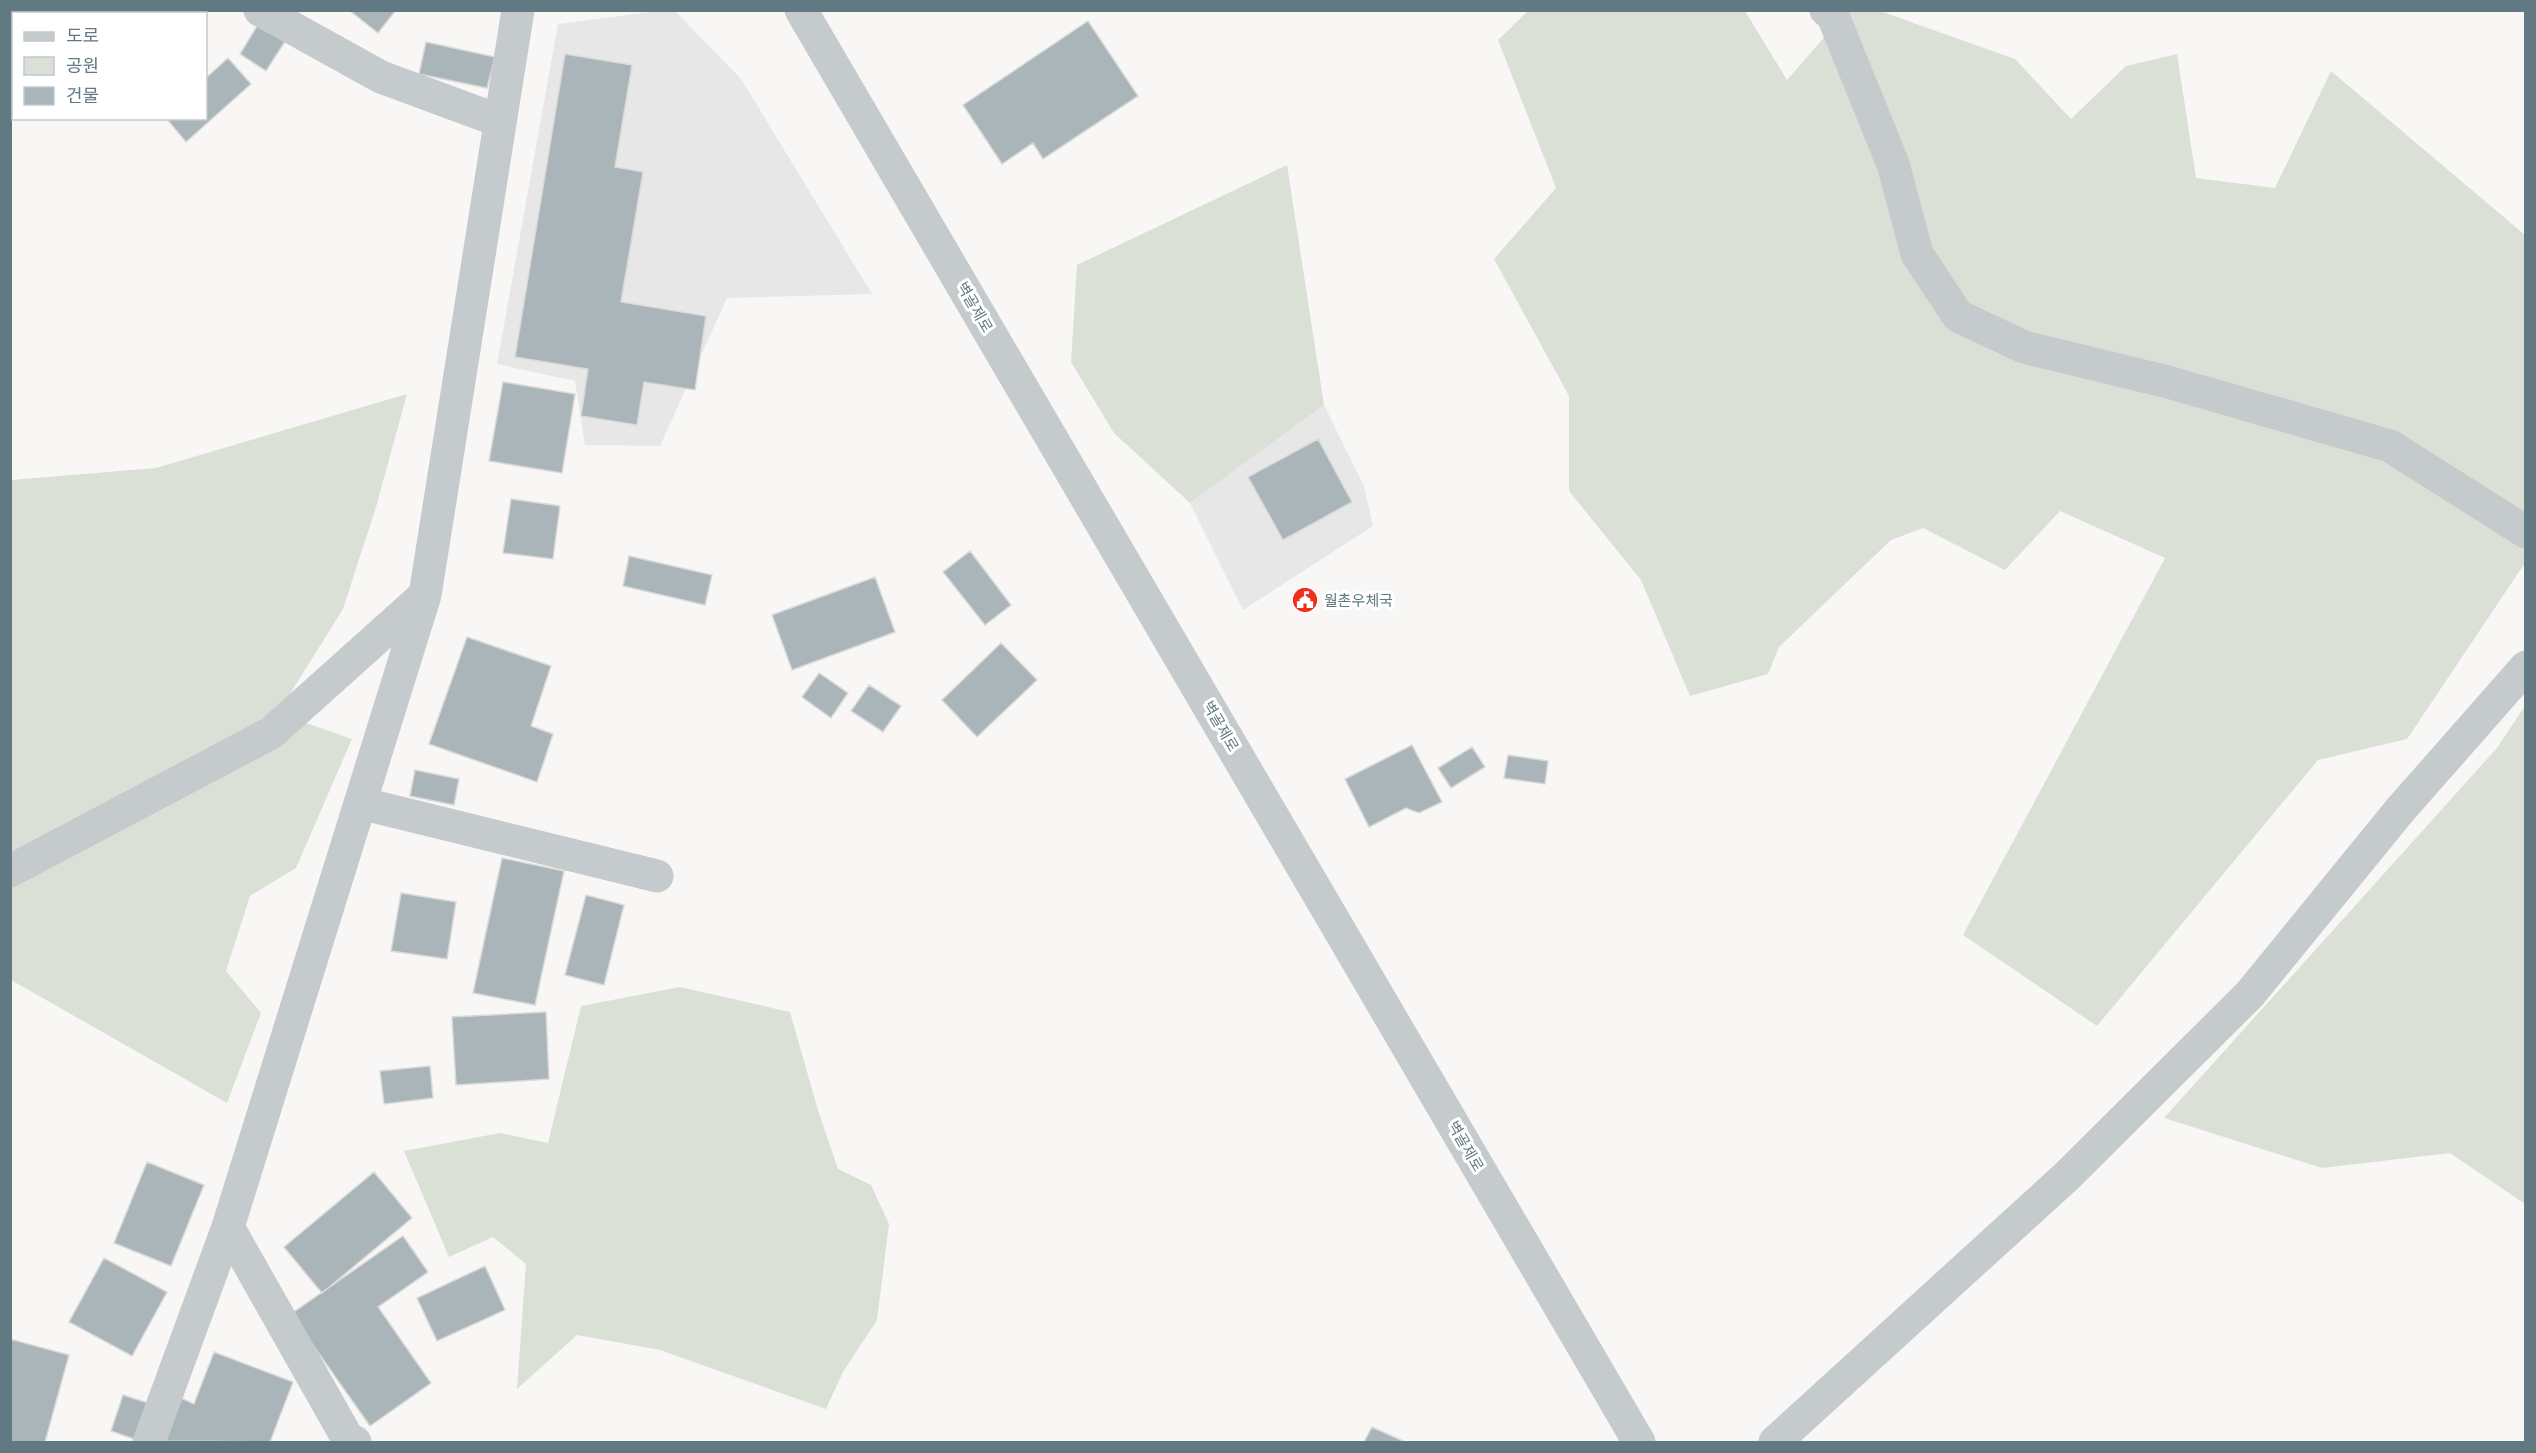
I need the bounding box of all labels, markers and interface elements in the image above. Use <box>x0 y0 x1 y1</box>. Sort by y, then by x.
legend <box>12 12 207 120</box>
text: 도로 <box>66 26 99 46</box>
text: 공원 <box>66 56 99 76</box>
text: 건물 <box>66 86 99 106</box>
street label: 벽골제로 <box>954 279 996 335</box>
public building icon: 월촌우체국 <box>1290 585 1320 615</box>
place label: 월촌우체국 <box>1324 592 1393 609</box>
street label: 벽골제로 <box>1200 698 1242 754</box>
street label: 벽골제로 <box>1445 1118 1487 1174</box>

